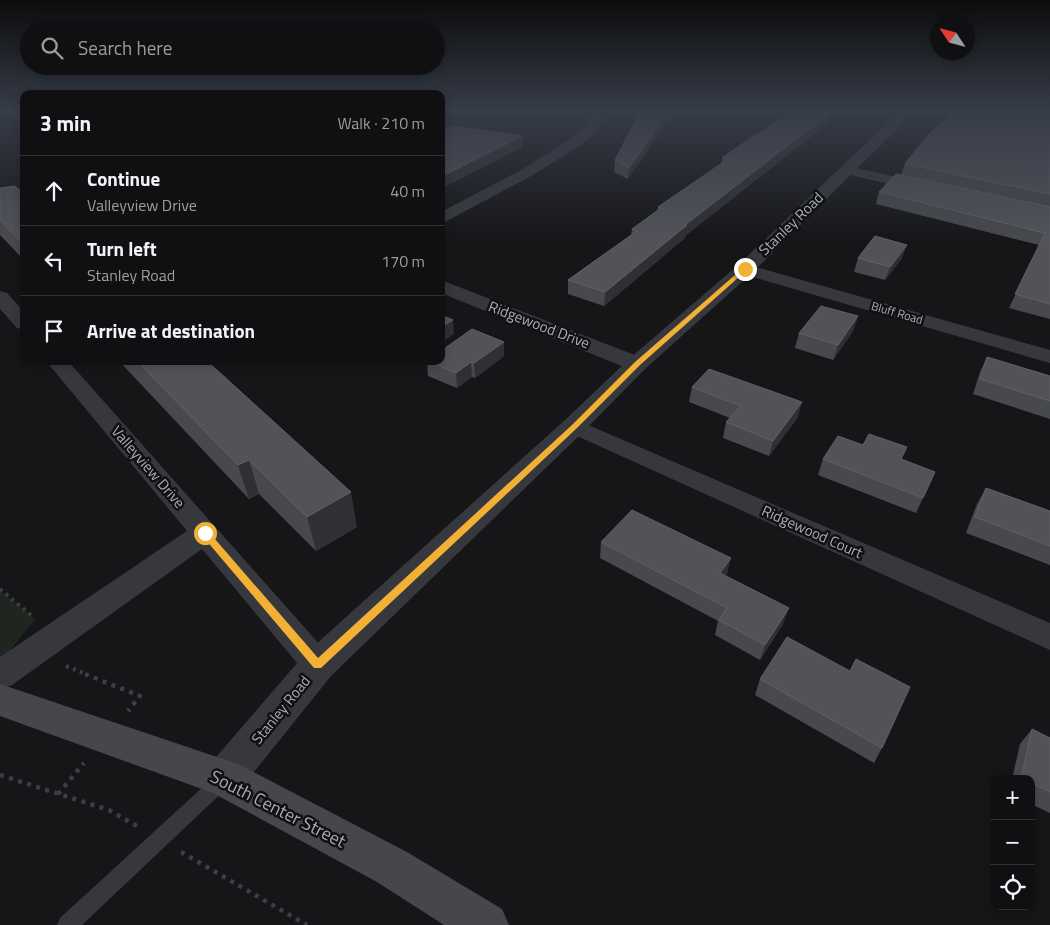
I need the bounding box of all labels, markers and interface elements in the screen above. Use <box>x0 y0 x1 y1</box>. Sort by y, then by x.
north arrow <box>930 15 975 60</box>
search box <box>20 20 445 75</box>
text: Search here <box>78 33 172 62</box>
icon: search <box>38 34 66 62</box>
text: 3 min <box>40 107 91 139</box>
text: Walk · 210 m <box>337 111 425 135</box>
text: Continue <box>87 164 160 193</box>
icon: ahead <box>40 177 68 205</box>
text: 40 m <box>390 179 425 203</box>
street label: Stanley Road <box>753 187 828 261</box>
text: Valleyview Drive <box>87 193 197 217</box>
text: Turn left <box>87 234 157 263</box>
icon: left <box>40 247 68 275</box>
text: 170 m <box>381 249 425 273</box>
route end <box>734 258 757 281</box>
text: Stanley Road <box>87 263 175 287</box>
street label: Ridgewood Drive <box>485 295 593 354</box>
street label: Bluff Road <box>869 296 925 329</box>
text: Arrive at destination <box>87 316 255 345</box>
icon: arrive <box>40 317 68 345</box>
street label: Valleyview Drive <box>106 420 191 513</box>
street label: Ridgewood Court <box>758 499 867 564</box>
route start <box>194 522 217 545</box>
street label: Stanley Road <box>246 670 316 749</box>
street label: South Center Street <box>206 763 351 855</box>
map controls <box>990 775 1035 910</box>
button: + <box>990 775 1035 820</box>
button: − <box>990 820 1035 865</box>
button: locate <box>990 865 1035 910</box>

